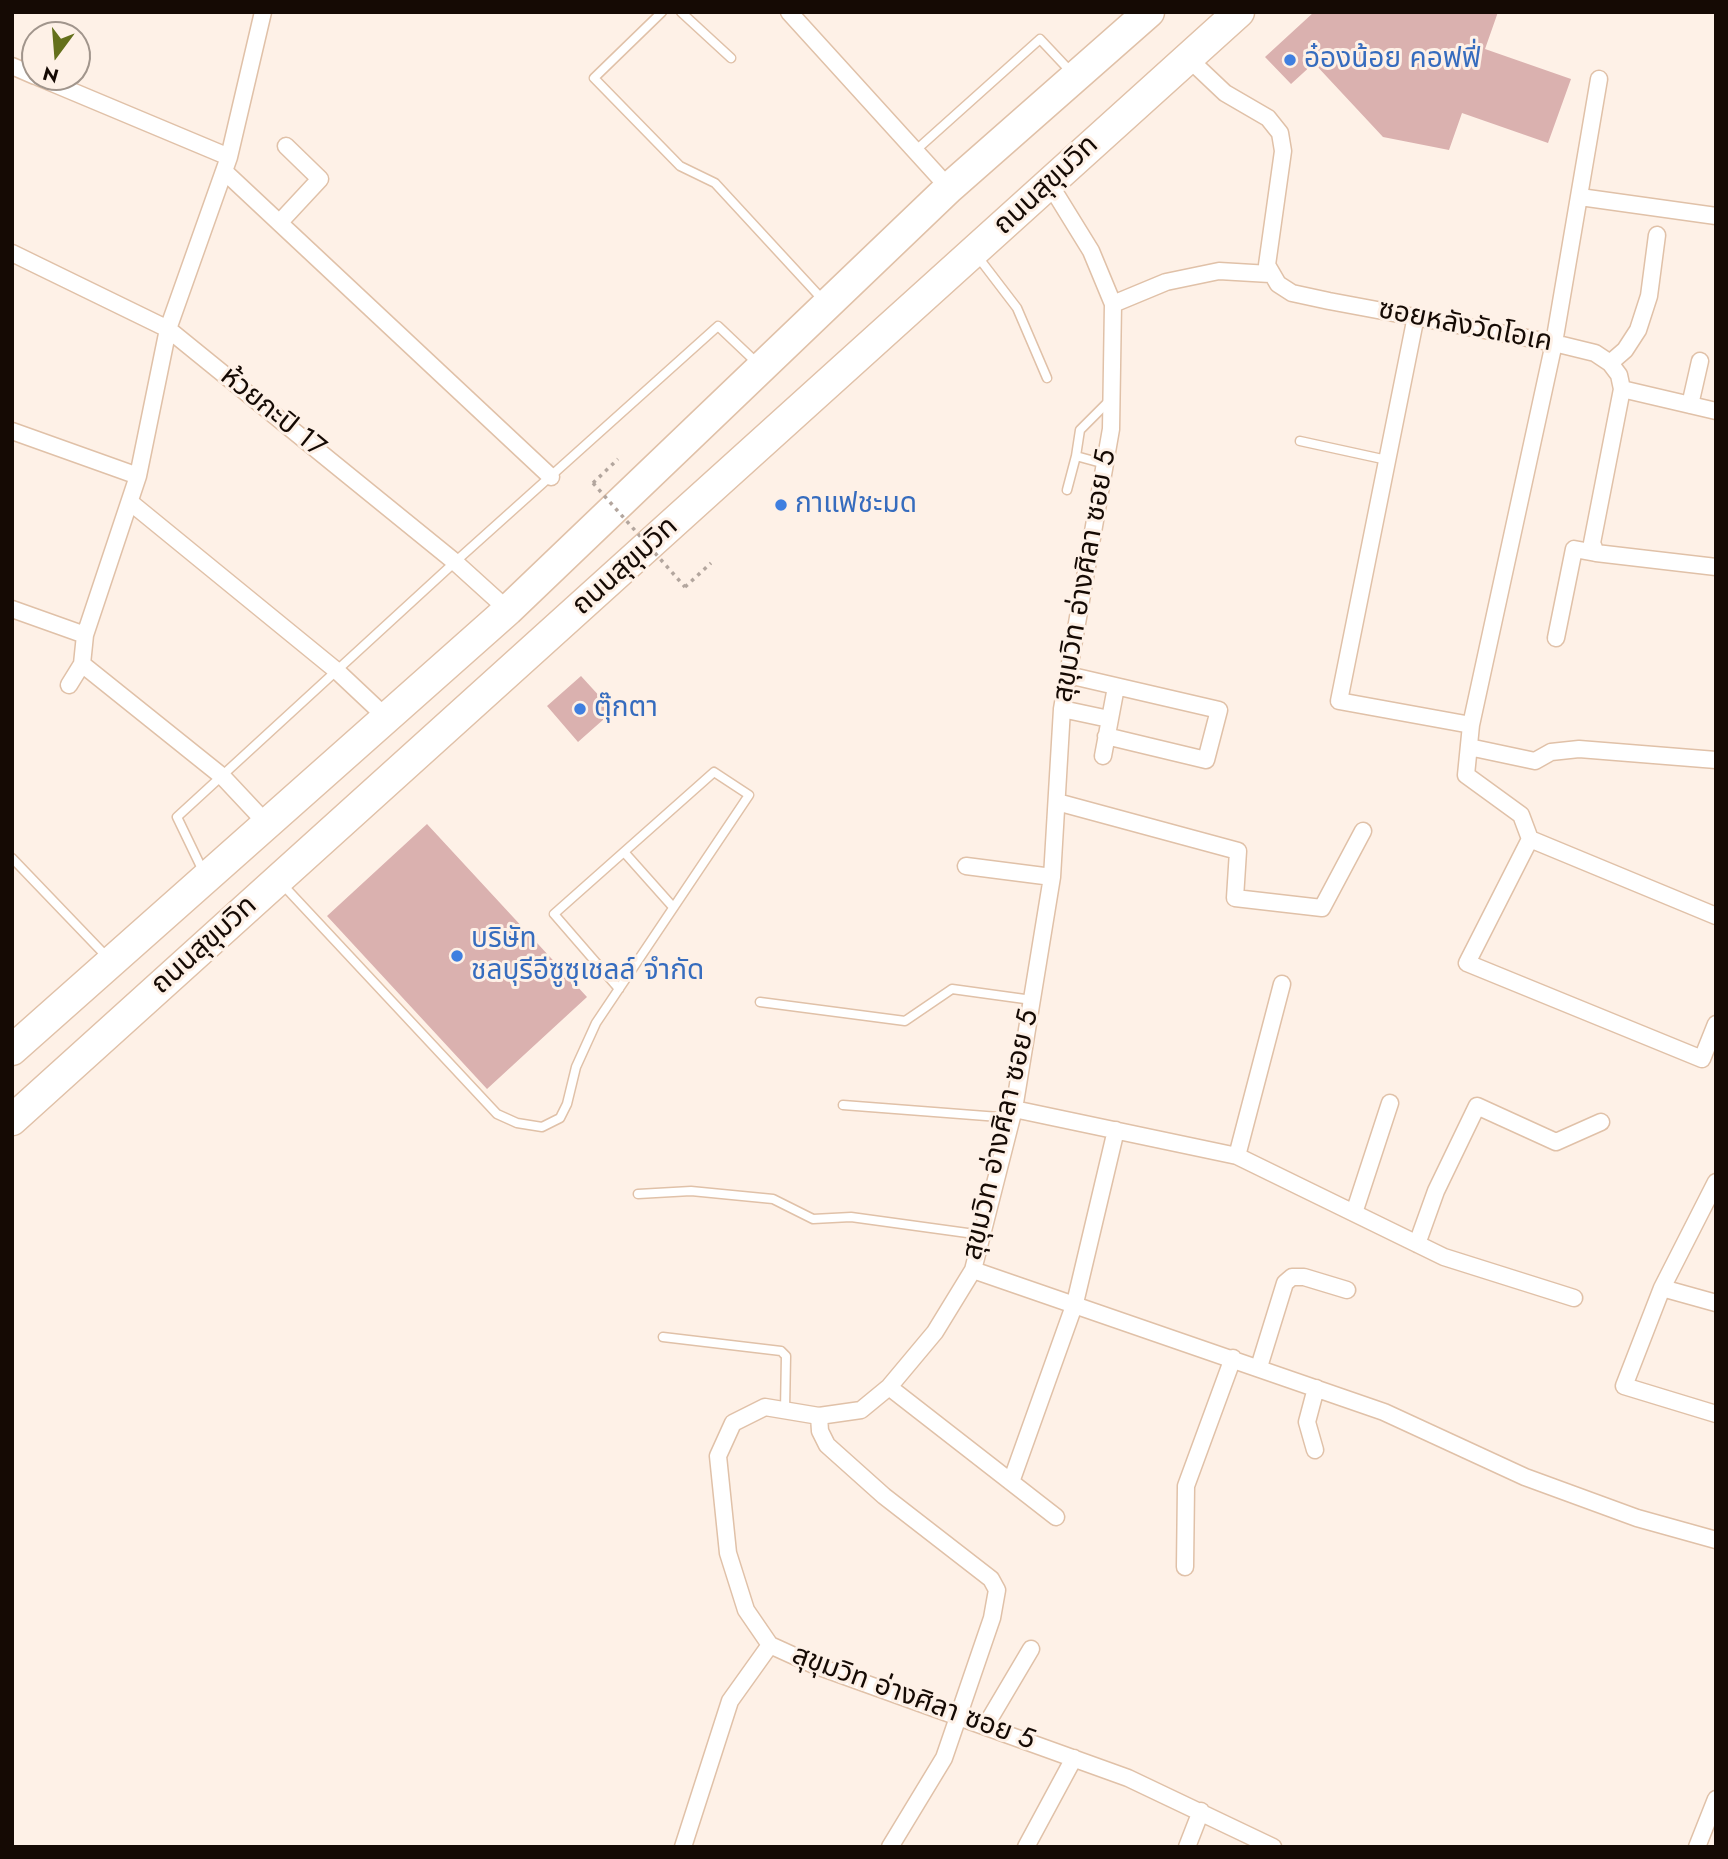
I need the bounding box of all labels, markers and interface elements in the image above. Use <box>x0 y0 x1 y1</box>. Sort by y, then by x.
north arrow <box>21 21 91 91</box>
place label: อ๋องน้อย คอฟฟี่ <box>1304 43 1481 77</box>
marker: อ๋องน้อย คอฟฟี่ <box>1282 52 1298 68</box>
text: N <box>40 60 62 90</box>
street label: ถนนสุขุมวิท <box>988 129 1106 243</box>
street label: ซอยหลังวัดโอเค <box>1375 294 1555 360</box>
street label: ห้วยกะปิ 17 <box>213 360 331 466</box>
street label: สุขุมวิท อ่างศิลา ซอย 5 <box>1047 447 1125 705</box>
place label: กาแฟชะมด <box>795 488 917 522</box>
marker: กาแฟชะมด <box>773 497 789 513</box>
street label: ถนนสุขุมวิท <box>566 511 686 623</box>
place label: ตุ๊กตา <box>594 692 658 726</box>
marker: ตุ๊กตา <box>572 701 588 717</box>
street label: ถนนสุขุมวิท <box>145 890 265 1002</box>
place label: บริษัท ชลบุรีอีซูซุเชลล์ จำกัด <box>471 923 704 989</box>
marker: บริษัท ชลบุรีอีซูซุเชลล์ จำกัด <box>449 948 465 964</box>
street label: สุขุมวิท อ่างศิลา ซอย 5 <box>957 1006 1047 1264</box>
street label: สุขุมวิท อ่างศิลา ซอย 5 <box>787 1639 1039 1759</box>

